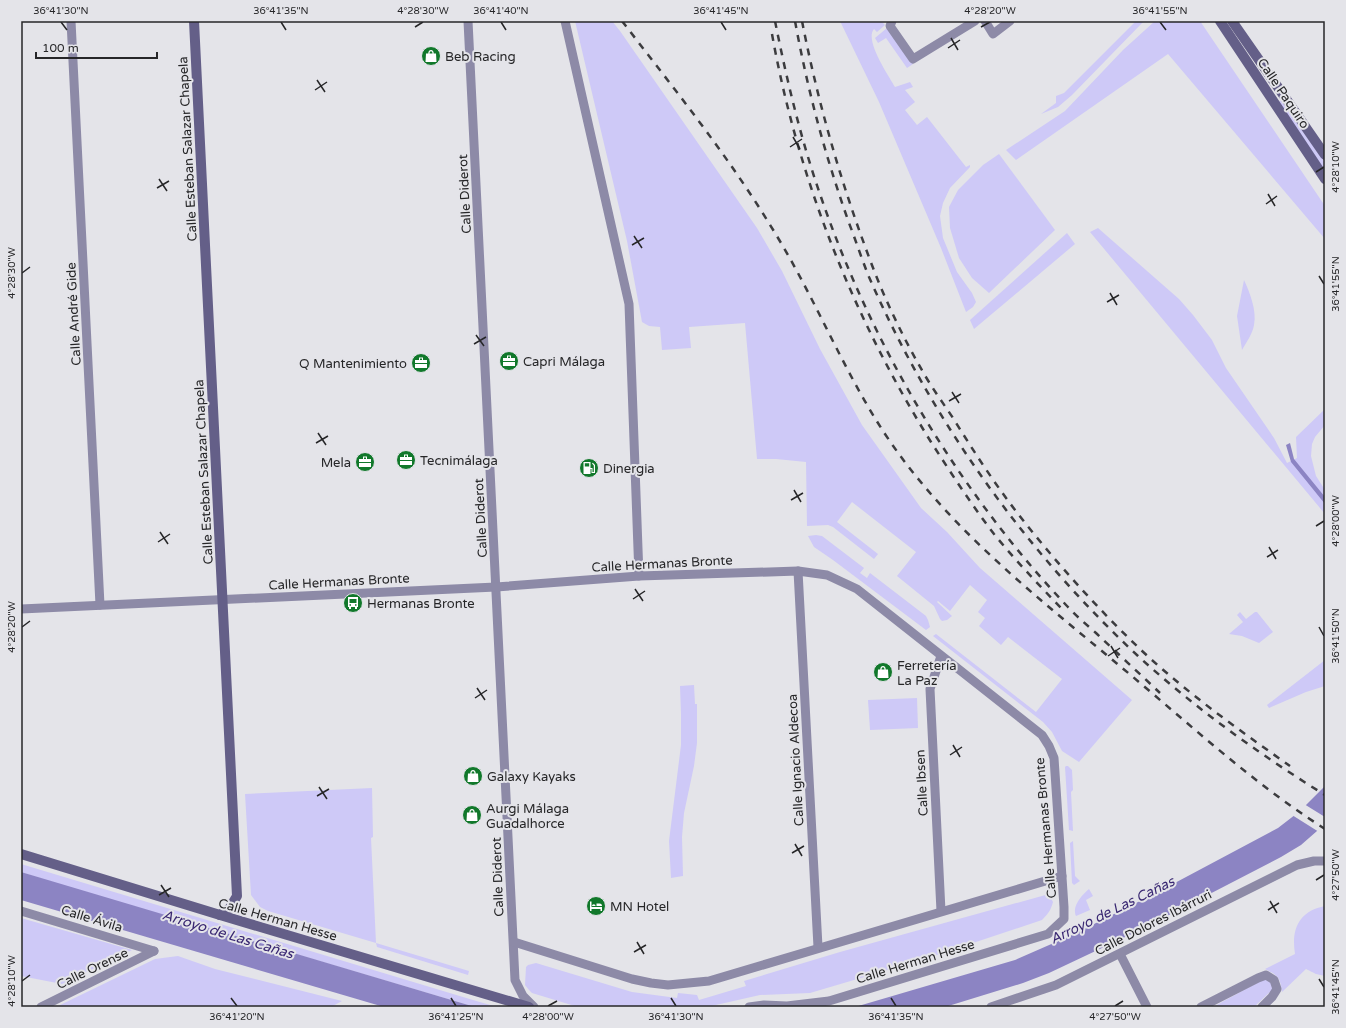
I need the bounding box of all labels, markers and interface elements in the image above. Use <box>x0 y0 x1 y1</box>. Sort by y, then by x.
text: 36°41'30"N <box>33 5 89 17</box>
text: 36°41'35"N <box>253 5 309 17</box>
text: 4°28'30"W <box>397 5 449 17</box>
text: 36°41'40"N <box>473 5 529 17</box>
text: 36°41'45"N <box>693 5 749 17</box>
text: 4°28'20"W <box>964 5 1016 17</box>
text: 36°41'55"N <box>1132 5 1188 17</box>
scale bar <box>36 34 157 60</box>
text: 100 m <box>42 41 79 55</box>
shop icon: Beb Racing <box>420 45 442 67</box>
place label: Beb Racing <box>445 49 516 65</box>
street label: Calle Paquiro <box>1254 55 1313 132</box>
street label: Calle Esteban Salazar Chapela <box>175 56 201 242</box>
text: 4°28'10"W <box>1330 141 1342 193</box>
street label: Calle Diderot <box>455 154 475 234</box>
text: 4°28'30"W <box>6 247 18 299</box>
text: 36°41'55"N <box>1330 256 1342 312</box>
street label: Calle André Gide <box>63 262 85 366</box>
office icon: Capri Málaga <box>498 350 520 372</box>
office icon: Q Mantenimiento <box>410 352 432 374</box>
place label: Capri Málaga <box>523 354 605 370</box>
place label: Q Mantenimiento <box>299 356 407 372</box>
street label: Calle Esteban Salazar Chapela <box>191 379 217 565</box>
office icon: Tecnimálaga <box>395 449 417 471</box>
office icon: Mela <box>354 451 376 473</box>
place label: Tecnimálaga <box>420 453 498 469</box>
place label: Mela <box>321 455 351 471</box>
fuel station icon: Dinergia <box>578 457 600 479</box>
place label: Dinergia <box>603 461 655 477</box>
street label: Calle Diderot <box>471 478 491 558</box>
text: 4°28'00"W <box>1330 495 1342 547</box>
street label: Calle Hermanas Bronte <box>591 552 733 576</box>
street label: Calle Hermanas Bronte <box>268 570 410 594</box>
bus stop icon: Hermanas Bronte <box>342 592 364 614</box>
place label: Hermanas Bronte <box>367 596 475 612</box>
text: 4°28'20"W <box>6 601 18 653</box>
text: 36°41'50"N <box>1330 608 1342 664</box>
place label: Ferretería La Paz <box>897 658 957 689</box>
shop icon: Ferretería La Paz <box>872 661 894 683</box>
street label: Calle Ignacio Aldecoa <box>785 693 807 827</box>
street label: Calle Ibsen <box>912 749 932 817</box>
street label: Calle Hermanas Bronte <box>1032 757 1060 899</box>
shop icon: Galaxy Kayaks <box>462 765 484 787</box>
place label: Galaxy Kayaks <box>487 769 576 785</box>
place label: Aurgi Málaga Guadalhorce <box>486 801 569 832</box>
shop icon: Aurgi Málaga Guadalhorce <box>461 804 483 826</box>
street label: Calle Diderot <box>489 837 507 917</box>
text: 4°27'50"W <box>1330 849 1342 901</box>
water label: Arroyo de Las Cañas <box>1047 872 1178 948</box>
street label: Calle Dolores Ibárruri <box>1092 886 1215 959</box>
street label: Calle Herman Hesse <box>216 895 339 945</box>
hotel icon: MN Hotel <box>585 895 607 917</box>
place label: MN Hotel <box>610 899 669 915</box>
street label: Calle Ávila <box>59 902 124 936</box>
water label: Arroyo de Las Cañas <box>160 906 297 963</box>
street label: Calle Herman Hesse <box>854 936 976 988</box>
street label: Calle Orense <box>54 945 131 993</box>
text: 4°28'10"W <box>6 955 18 1007</box>
text: 36°41'45"N <box>1330 959 1342 1015</box>
text: 36°41'20"N <box>209 1011 265 1023</box>
text: 36°41'25"N <box>428 1011 484 1023</box>
text: 4°28'00"W <box>522 1011 574 1023</box>
text: 36°41'30"N <box>648 1011 704 1023</box>
text: 36°41'35"N <box>868 1011 924 1023</box>
text: 4°27'50"W <box>1089 1011 1141 1023</box>

